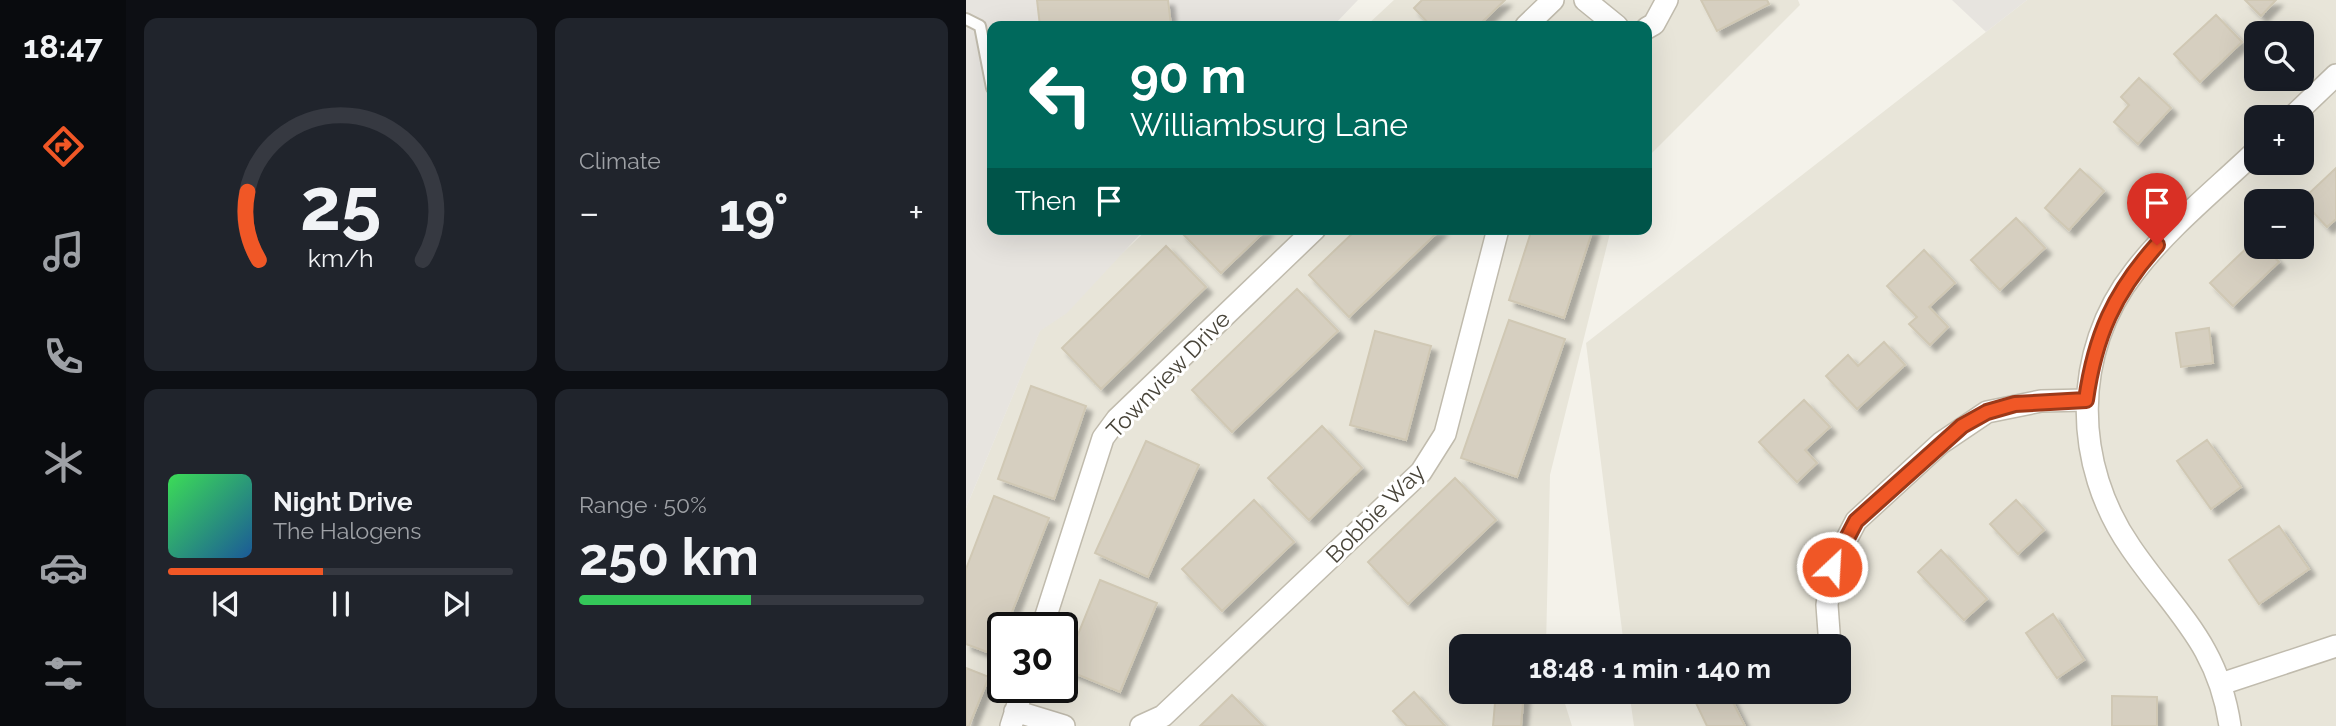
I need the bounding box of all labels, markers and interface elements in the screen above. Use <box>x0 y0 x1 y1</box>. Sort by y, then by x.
map controls <box>2244 21 2314 259</box>
button: search <box>2244 21 2314 91</box>
text: 18:47 <box>23 28 103 65</box>
text: 90 m <box>1130 47 1246 104</box>
icon: left <box>1015 49 1106 140</box>
button: + <box>2244 105 2314 175</box>
text: Williambsurg Lane <box>1130 106 1408 143</box>
icon: directions <box>39 122 88 171</box>
text: Climate <box>579 147 661 174</box>
text: 25 <box>300 163 381 248</box>
pin <box>2127 173 2187 245</box>
text: 19° <box>719 182 789 243</box>
icon: arrive <box>1090 182 1128 220</box>
icon: arrive <box>2138 184 2176 222</box>
text: Then <box>1015 186 1076 216</box>
button: − <box>2244 189 2314 259</box>
text: − <box>579 190 599 235</box>
text: + <box>908 190 924 235</box>
icon: music <box>39 227 88 276</box>
text: km/h <box>308 243 373 273</box>
street label: Townview Drive <box>1101 305 1235 443</box>
icon: phone <box>39 332 88 381</box>
icon: climate <box>39 438 88 487</box>
street label: Bobbie Way <box>1320 458 1430 568</box>
text: Night Drive <box>273 487 412 517</box>
text: Range · 50% <box>579 491 707 518</box>
text: The Halogens <box>273 517 421 544</box>
text: 250 km <box>579 526 759 587</box>
position arrow <box>1795 530 1869 604</box>
icon: car <box>39 543 88 592</box>
icon: previous <box>207 585 245 623</box>
icon: pause <box>322 585 360 623</box>
icon: next <box>437 585 475 623</box>
speed limit sign: 30 <box>987 612 1078 703</box>
icon: filters <box>39 649 88 698</box>
text: 18:48 · 1 min · 140 m <box>1529 654 1771 684</box>

